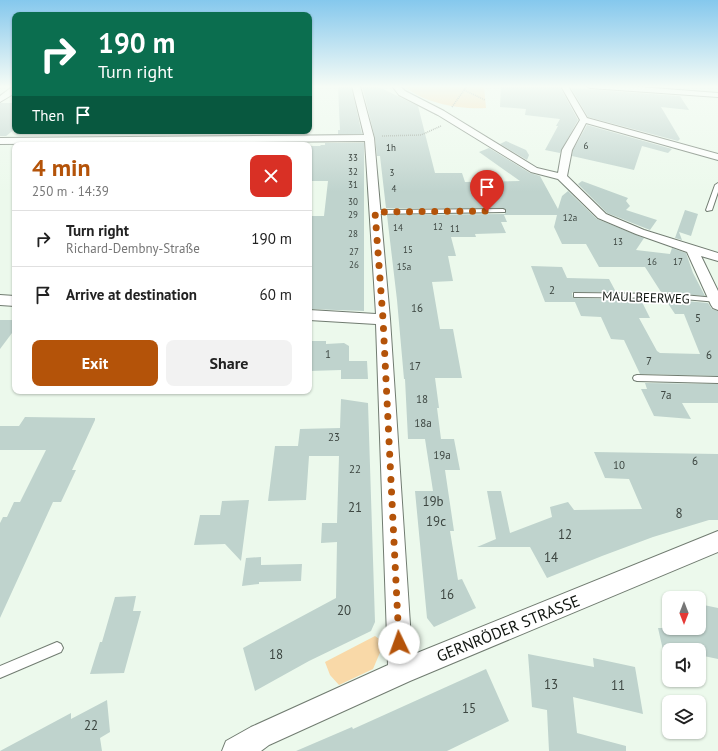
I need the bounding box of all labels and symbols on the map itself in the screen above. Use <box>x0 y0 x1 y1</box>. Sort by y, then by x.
house number: 6 <box>584 140 589 151</box>
house number: 1h <box>386 142 396 153</box>
house number: 33 <box>348 152 358 163</box>
house number: 32 <box>348 166 358 177</box>
house number: 3 <box>390 167 395 178</box>
pin <box>470 170 504 211</box>
house number: 31 <box>348 179 358 190</box>
house number: 4 <box>392 183 397 194</box>
house number: 30 <box>348 196 358 207</box>
house number: 29 <box>348 209 358 220</box>
house number: 12a <box>563 212 577 223</box>
house number: 12 <box>433 221 443 232</box>
house number: 14 <box>393 222 403 233</box>
house number: 11 <box>450 223 460 234</box>
house number: 28 <box>348 228 358 239</box>
house number: 13 <box>613 236 623 247</box>
house number: 15 <box>403 244 413 255</box>
house number: 27 <box>349 246 359 257</box>
house number: 16 <box>647 256 657 267</box>
house number: 17 <box>673 256 683 267</box>
house number: 26 <box>349 259 359 270</box>
house number: 15a <box>397 261 411 272</box>
house number: 2 <box>549 283 555 297</box>
street label: MAULBEERWEG <box>602 287 690 308</box>
house number: 16 <box>411 301 423 315</box>
house number: 5 <box>695 311 701 325</box>
house number: 1 <box>325 347 331 361</box>
house number: 6 <box>706 348 712 362</box>
house number: 7 <box>646 354 652 368</box>
house number: 17 <box>409 359 421 373</box>
house number: 7a <box>661 388 671 402</box>
house number: 18 <box>416 392 428 406</box>
house number: 18a <box>414 416 432 430</box>
house number: 23 <box>328 430 340 444</box>
house number: 19a <box>433 448 451 462</box>
house number: 6 <box>692 454 698 468</box>
house number: 10 <box>613 458 625 472</box>
house number: 22 <box>349 462 361 476</box>
house number: 19b <box>422 493 444 510</box>
house number: 21 <box>348 499 362 516</box>
house number: 8 <box>675 505 683 522</box>
house number: 19c <box>426 513 446 530</box>
house number: 12 <box>558 526 572 543</box>
house number: 14 <box>544 549 558 566</box>
house number: 16 <box>440 586 454 603</box>
street label: GERNRÖDER STRASSE <box>433 590 583 666</box>
north arrow <box>662 591 706 635</box>
house number: 20 <box>337 602 351 619</box>
position arrow <box>378 622 420 664</box>
house number: 18 <box>269 646 283 663</box>
house number: 13 <box>544 676 558 693</box>
house number: 11 <box>611 677 625 694</box>
house number: 15 <box>462 700 476 717</box>
house number: 22 <box>84 717 98 734</box>

